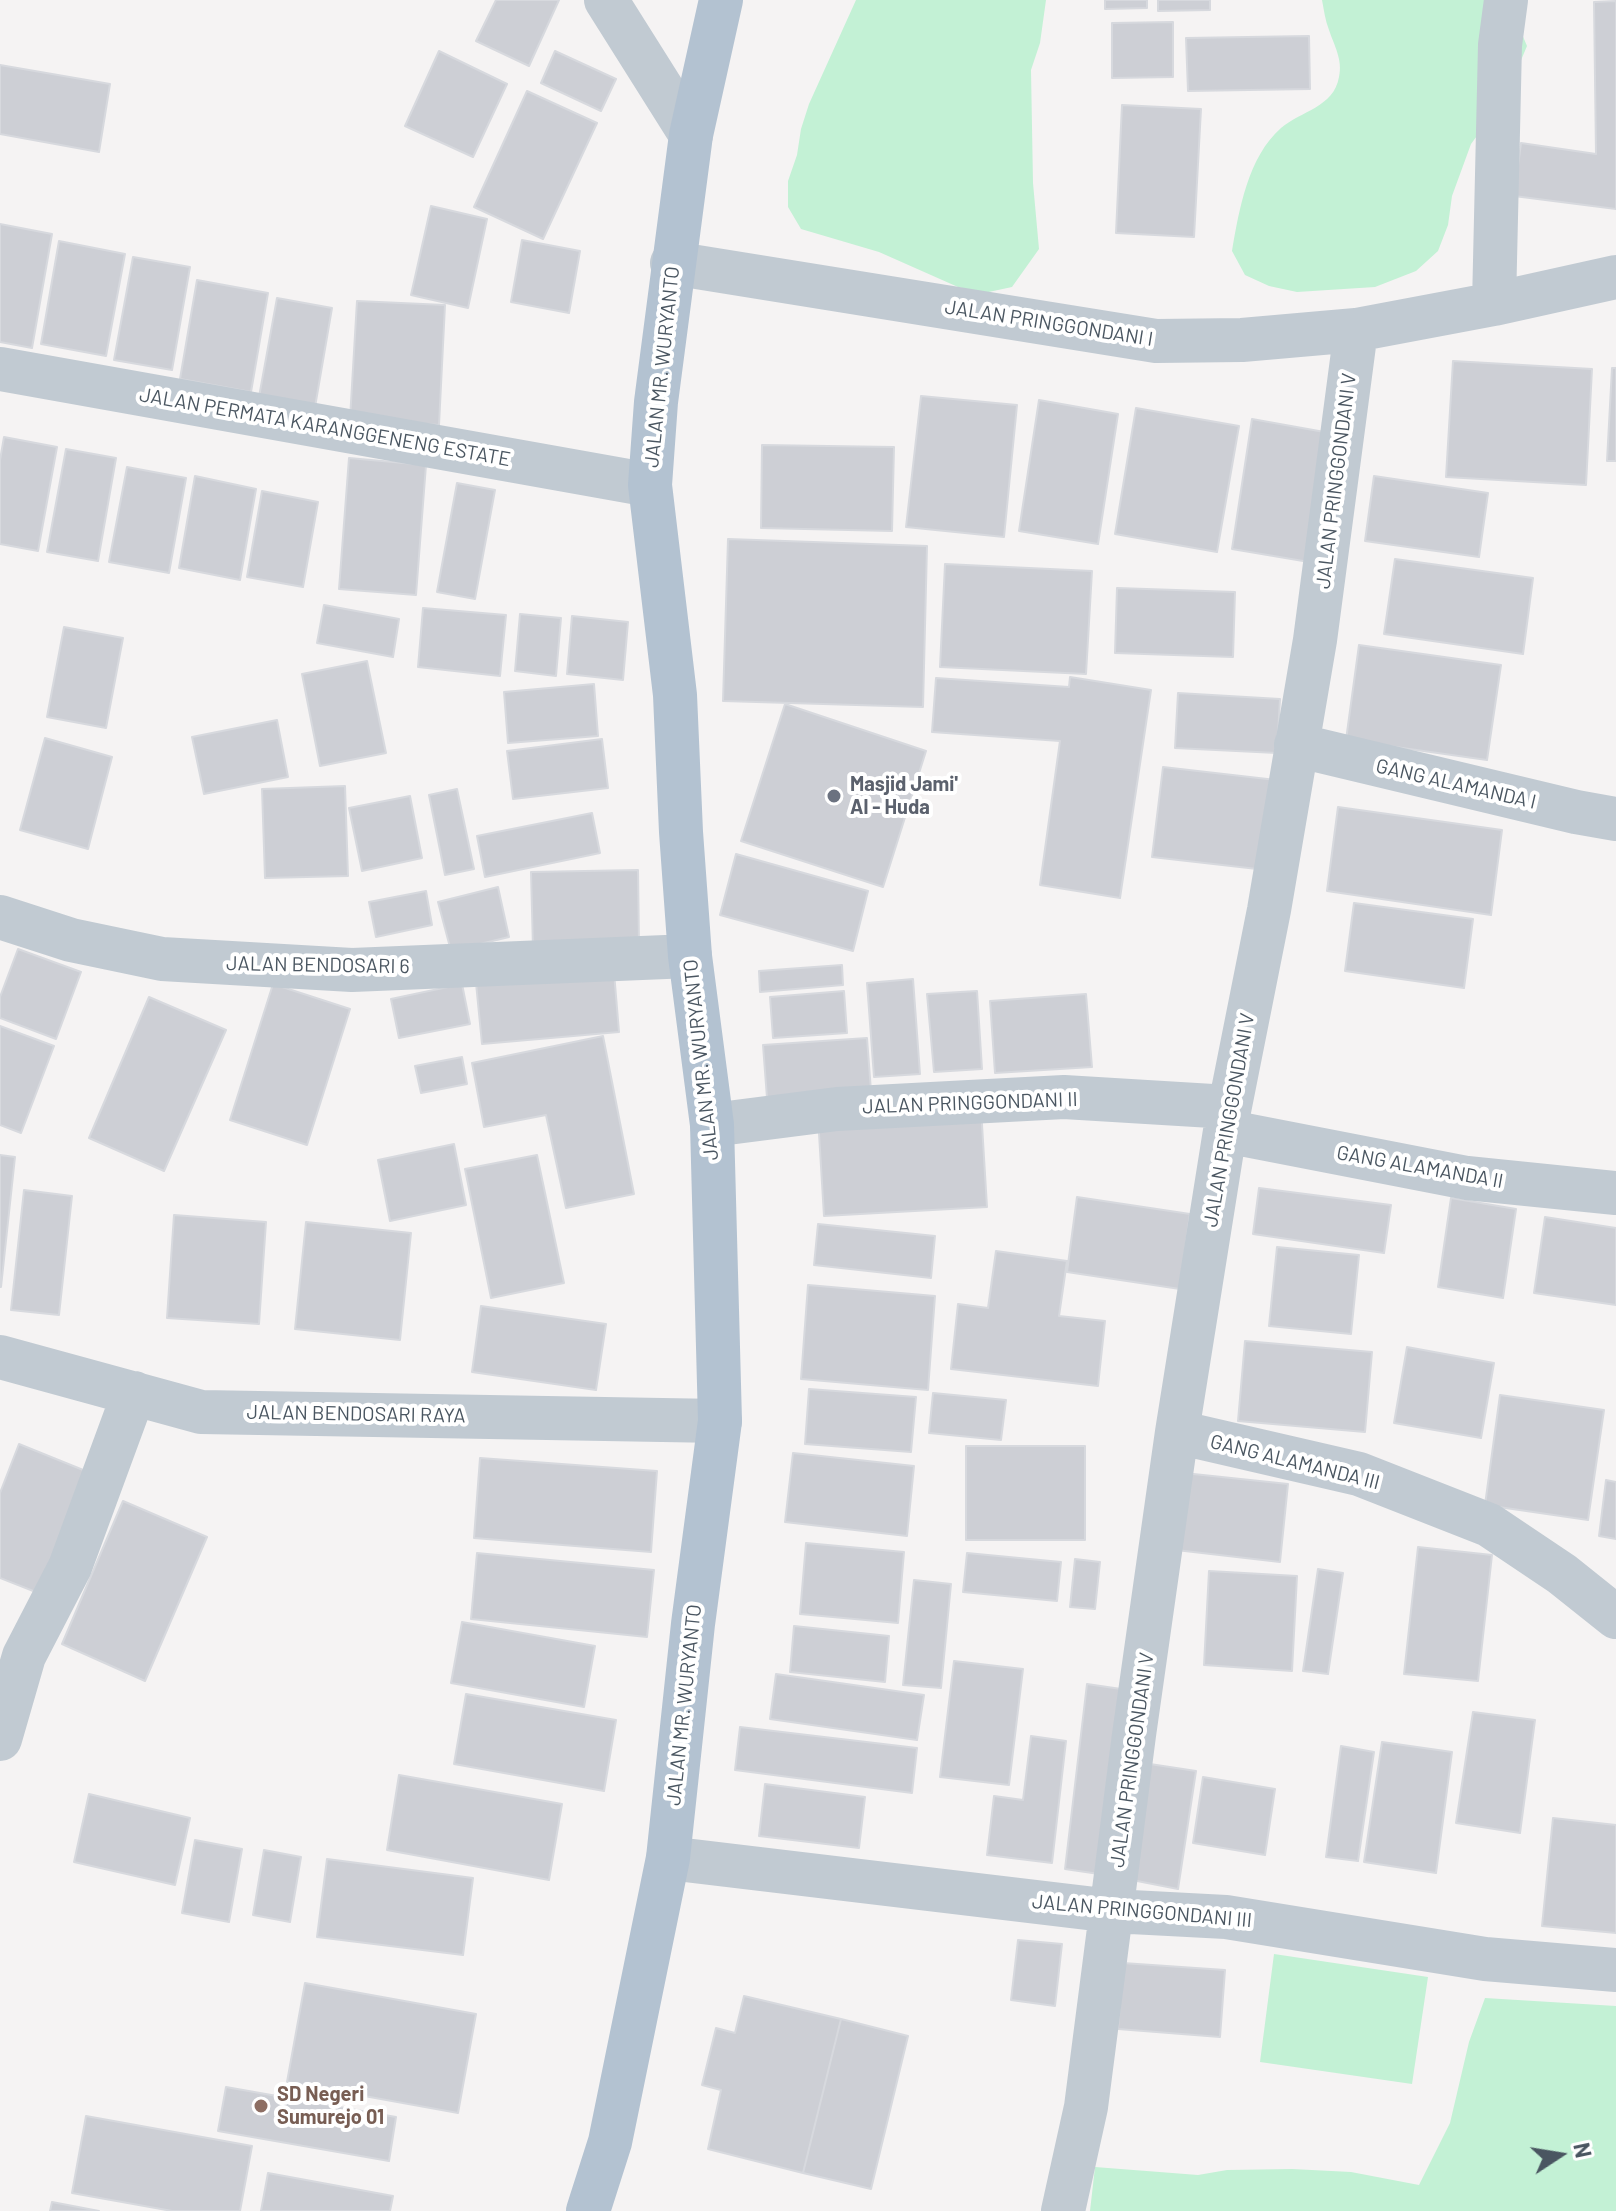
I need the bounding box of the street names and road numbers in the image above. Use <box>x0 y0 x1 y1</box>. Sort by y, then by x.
street label: JALAN MR. WURYANTO <box>639 265 685 469</box>
street label: JALAN PRINGGONDANI I <box>943 295 1155 351</box>
street label: JALAN PRINGGONDANI V <box>1311 372 1361 590</box>
street label: JALAN PERMATA KARANGGENENG ESTATE <box>138 383 512 471</box>
street label: GANG ALAMANDA I <box>1374 754 1538 814</box>
street label: JALAN BENDOSARI 6 <box>226 951 410 979</box>
street label: JALAN MR. WURYANTO <box>678 958 724 1162</box>
street label: JALAN PRINGGONDANI V <box>1198 1011 1260 1229</box>
street label: JALAN PRINGGONDANI II <box>862 1087 1078 1119</box>
street label: GANG ALAMANDA II <box>1335 1141 1505 1193</box>
street label: JALAN BENDOSARI RAYA <box>246 1400 466 1428</box>
street label: GANG ALAMANDA III <box>1208 1429 1382 1495</box>
street label: JALAN MR. WURYANTO <box>661 1603 707 1807</box>
street label: JALAN PRINGGONDANI V <box>1105 1651 1159 1869</box>
street label: JALAN PRINGGONDANI III <box>1031 1889 1253 1933</box>

